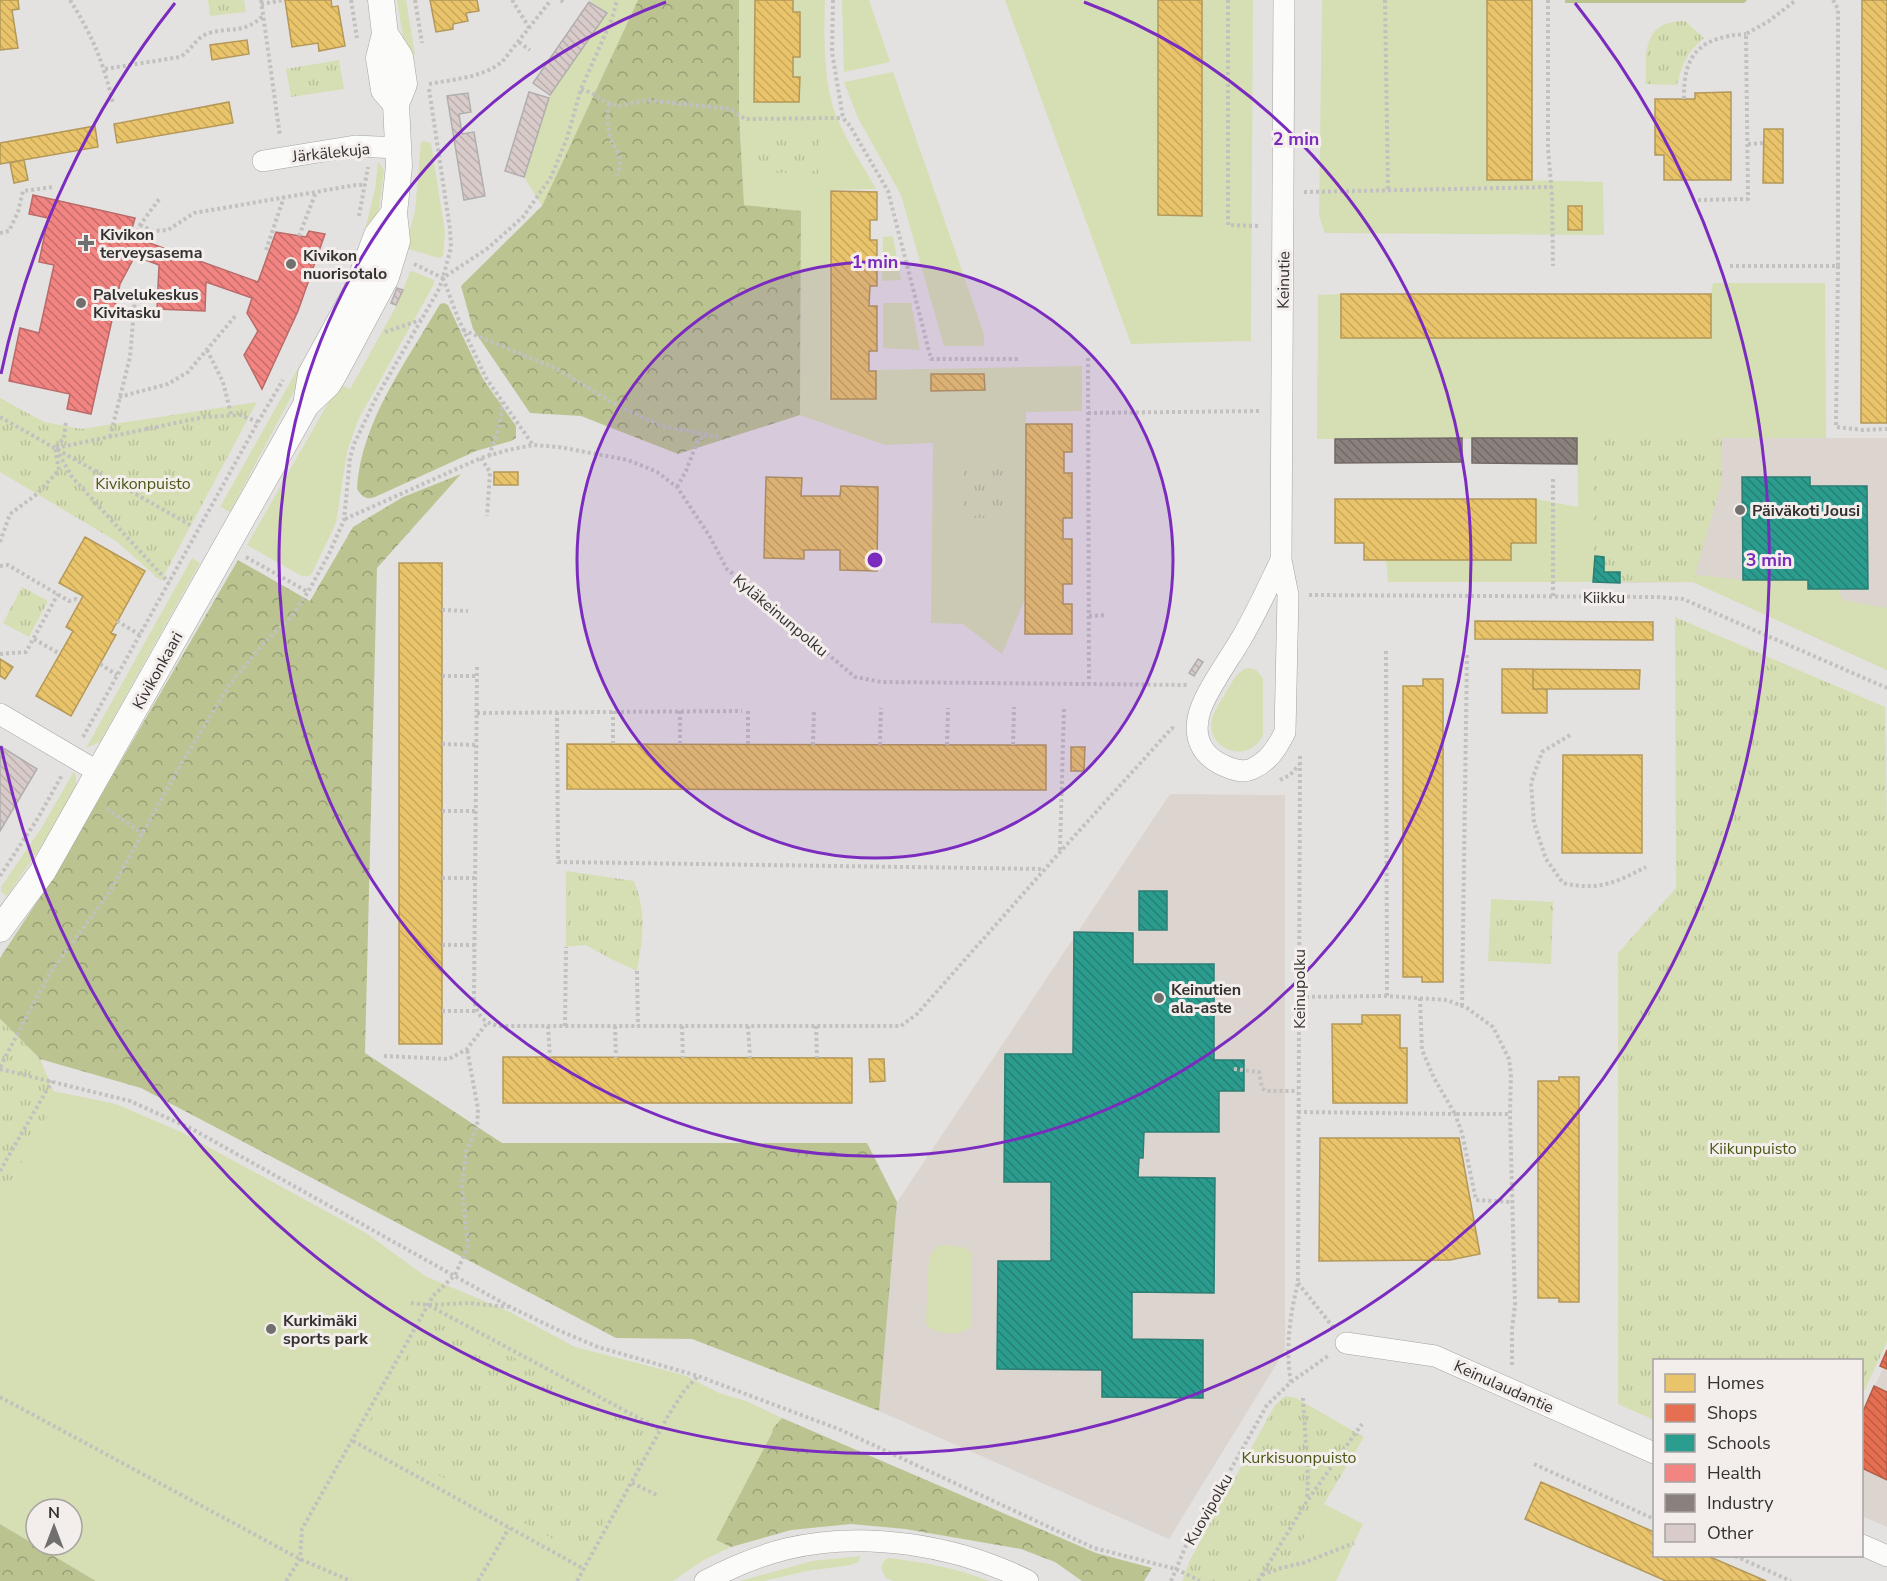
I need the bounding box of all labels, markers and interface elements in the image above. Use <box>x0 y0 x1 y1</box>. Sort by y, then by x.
text: 2 min <box>1273 127 1319 151</box>
street label: Järkälekuja <box>290 138 371 168</box>
place label: Kivikon terveysasema <box>100 224 202 264</box>
marker: Kivikon terveysasema <box>77 234 95 252</box>
place label: Kivikon nuorisotalo <box>303 245 387 285</box>
text: 1 min <box>852 250 898 274</box>
street label: Keinutie <box>1272 251 1296 309</box>
marker: Kivikon nuorisotalo <box>284 257 298 271</box>
place label: Palvelukeskus Kivitasku <box>93 284 199 324</box>
marker: Palvelukeskus Kivitasku <box>74 296 88 310</box>
park label: Kivikonpuisto <box>95 473 191 495</box>
place label: Päiväkoti Jousi <box>1752 500 1860 522</box>
marker: Päiväkoti Jousi <box>1733 503 1747 517</box>
text: 3 min <box>1746 548 1792 572</box>
centre of rings <box>865 550 885 570</box>
street label: Kyläkeinunpolku <box>728 569 833 662</box>
street label: Kiikku <box>1583 587 1625 609</box>
street label: Kivikonkaari <box>127 628 188 713</box>
street label: Keinupolku <box>1289 949 1311 1029</box>
place label: Keinutien ala-aste <box>1171 979 1241 1019</box>
marker: Keinutien ala-aste <box>1152 991 1166 1005</box>
park label: Kiikunpuisto <box>1709 1138 1797 1160</box>
place label: Kurkimäki sports park <box>283 1310 368 1350</box>
marker: Kurkimäki sports park <box>264 1322 278 1336</box>
street label: Keinulaudantie <box>1450 1355 1557 1419</box>
legend <box>1653 1359 1863 1557</box>
text: Homes <box>1707 1371 1764 1395</box>
text: Shops <box>1707 1401 1757 1425</box>
text: Schools <box>1707 1431 1771 1455</box>
park label: Kurkisuonpuisto <box>1242 1447 1357 1469</box>
text: Health <box>1707 1461 1762 1485</box>
street label: Kuovipolku <box>1179 1470 1238 1549</box>
text: Industry <box>1707 1491 1774 1515</box>
north arrow <box>24 1497 84 1557</box>
text: N <box>48 1502 60 1524</box>
text: Other <box>1707 1521 1754 1545</box>

